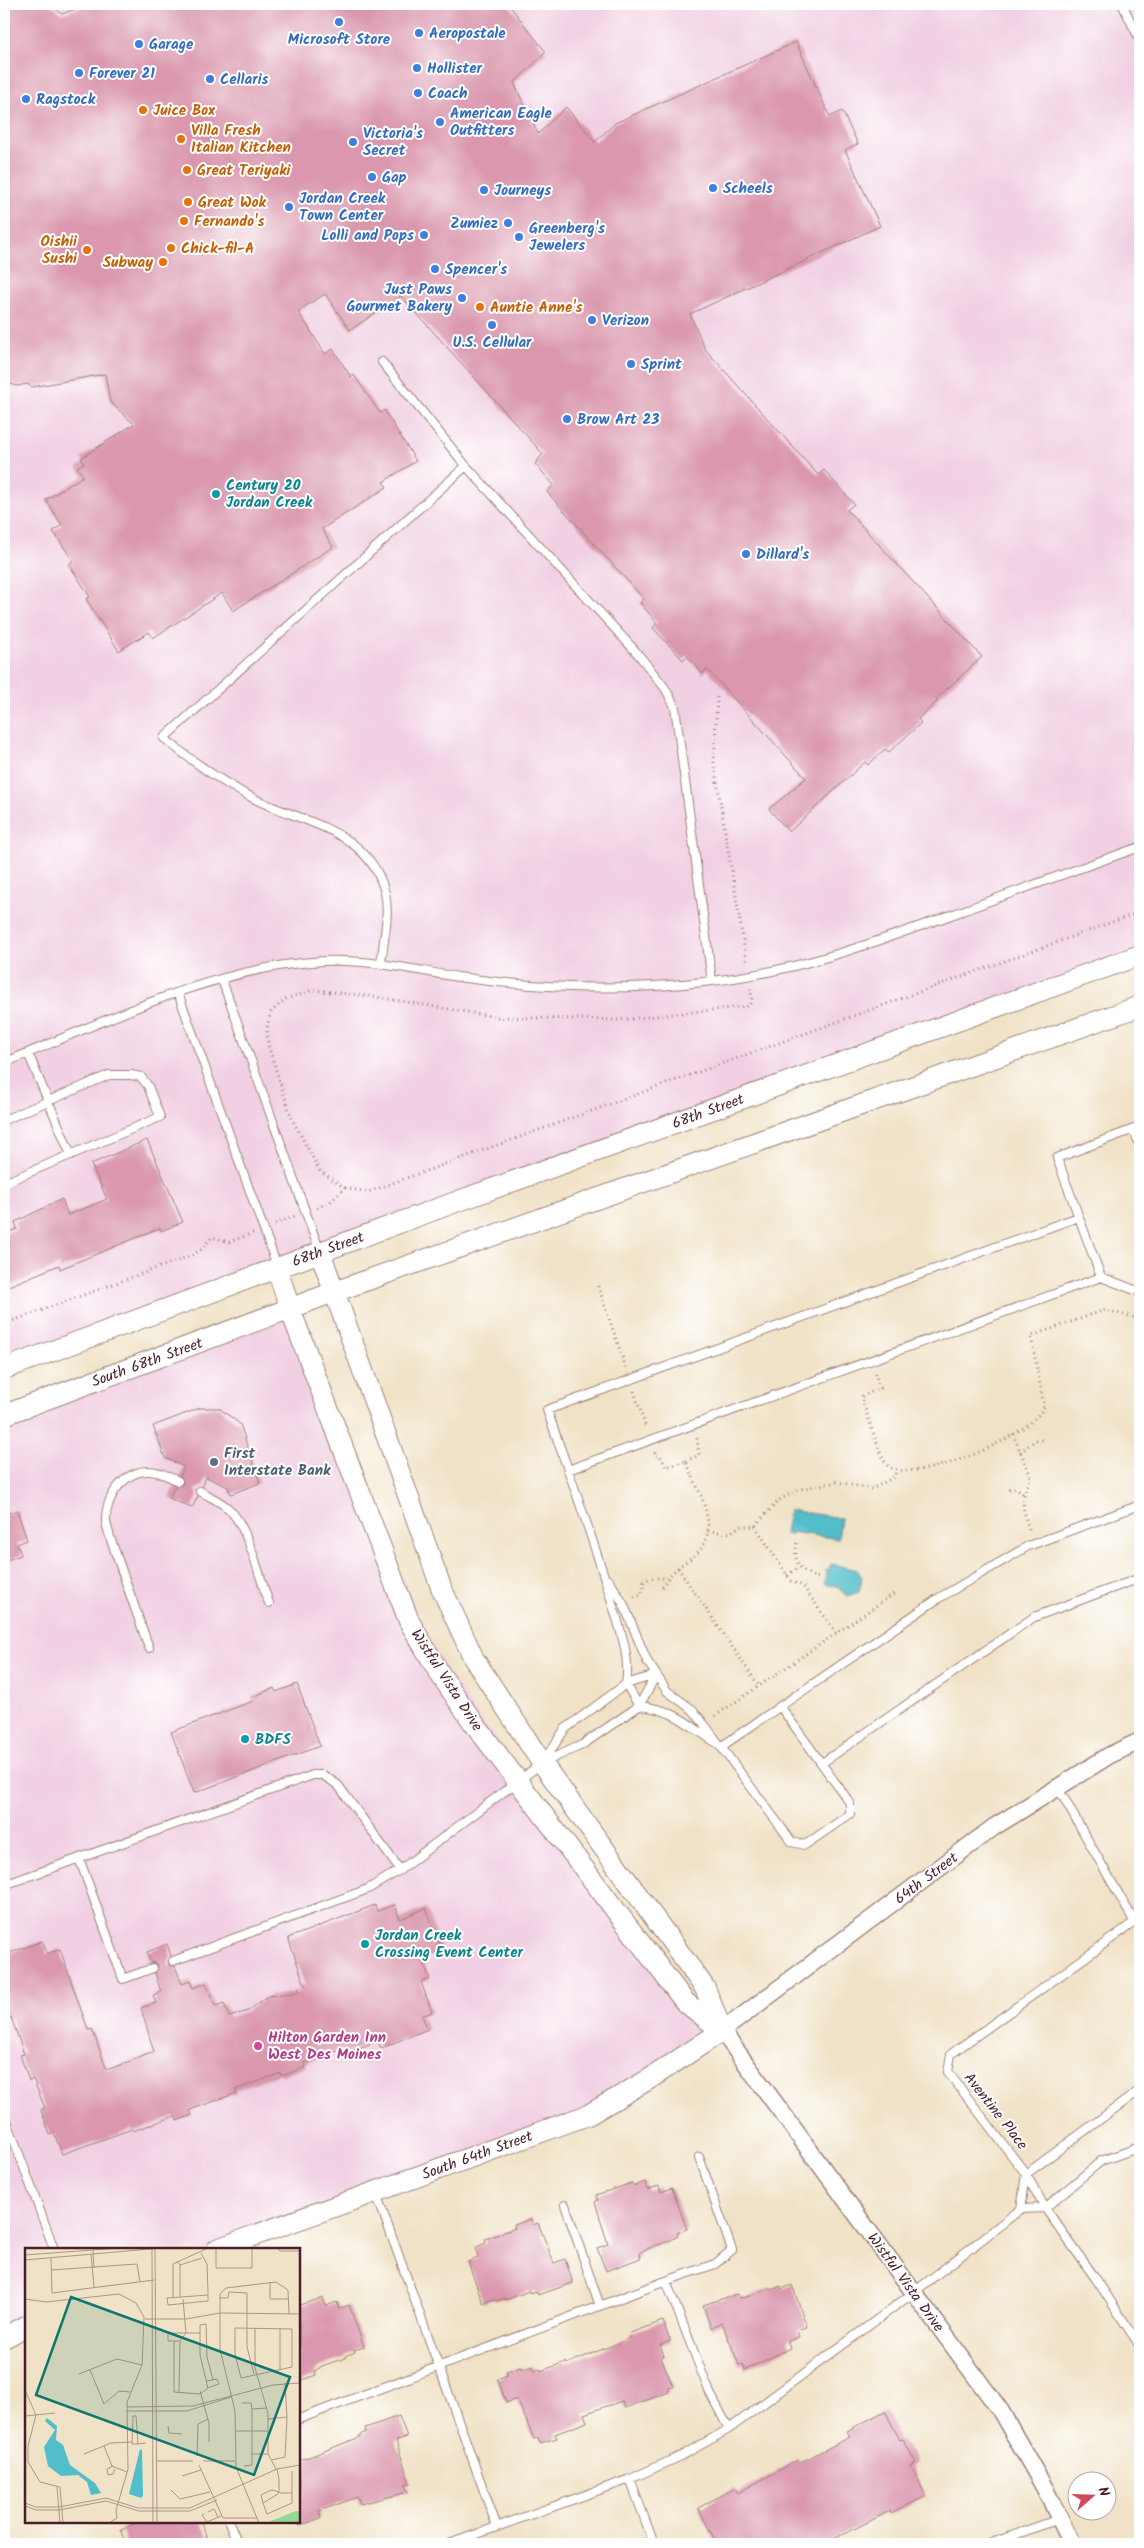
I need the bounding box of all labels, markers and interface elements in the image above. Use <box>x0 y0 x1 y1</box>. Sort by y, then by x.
marker: Microsoft Store <box>333 16 345 28</box>
place label: Aeropostale <box>429 22 506 46</box>
marker: Aeropostale <box>413 27 425 39</box>
place label: Microsoft Store <box>288 28 391 52</box>
place label: Garage <box>149 33 194 57</box>
marker: Garage <box>133 38 145 50</box>
place label: Hollister <box>427 57 483 81</box>
place label: Forever 21 <box>89 62 155 86</box>
marker: Hollister <box>411 62 423 74</box>
marker: Forever 21 <box>73 67 85 79</box>
place label: Cellaris <box>220 68 269 92</box>
marker: Cellaris <box>204 73 216 85</box>
place label: Coach <box>428 82 468 106</box>
marker: Coach <box>412 87 424 99</box>
place label: Ragstock <box>36 88 96 112</box>
marker: Ragstock <box>20 93 32 105</box>
place label: Juice Box <box>153 99 216 123</box>
place label: American Eagle Outfitters <box>450 102 553 143</box>
marker: Juice Box <box>137 104 149 116</box>
marker: American Eagle Outfitters <box>434 116 446 128</box>
place label: Villa Fresh Italian Kitchen <box>191 119 291 160</box>
place label: Victoria's Secret <box>363 122 423 163</box>
marker: Villa Fresh Italian Kitchen <box>175 133 187 145</box>
marker: Victoria's Secret <box>347 136 359 148</box>
place label: Great Teriyaki <box>197 159 292 183</box>
marker: Great Teriyaki <box>181 164 193 176</box>
place label: Gap <box>382 166 407 190</box>
marker: Gap <box>366 171 378 183</box>
place label: Scheels <box>723 177 773 201</box>
place label: Journeys <box>494 179 551 203</box>
marker: Scheels <box>707 182 719 194</box>
marker: Journeys <box>478 184 490 196</box>
place label: Jordan Creek Town Center <box>299 187 386 228</box>
place label: Great Wok <box>198 191 267 215</box>
marker: Great Wok <box>182 196 194 208</box>
marker: Jordan Creek Town Center <box>283 201 295 213</box>
place label: Fernando's <box>194 210 264 234</box>
place label: Zumiez <box>450 212 498 236</box>
marker: Fernando's <box>178 215 190 227</box>
marker: Zumiez <box>502 217 514 229</box>
place label: Greenberg's Jewelers <box>529 217 605 258</box>
place label: Lolli and Pops <box>321 224 414 248</box>
marker: Lolli and Pops <box>418 229 430 241</box>
place label: Oishii Sushi <box>41 230 78 271</box>
marker: Greenberg's Jewelers <box>513 231 525 243</box>
place label: Chick-fil-A <box>181 237 254 261</box>
marker: Chick-fil-A <box>165 242 177 254</box>
marker: Oishii Sushi <box>81 244 93 256</box>
place label: Subway <box>103 251 153 275</box>
marker: Subway <box>157 256 169 268</box>
place label: Spencer's <box>445 258 507 282</box>
marker: Spencer's <box>429 263 441 275</box>
place label: Just Paws Gourmet Bakery <box>346 278 452 319</box>
marker: Just Paws Gourmet Bakery <box>456 292 468 304</box>
place label: Auntie Anne's <box>490 296 583 320</box>
marker: Auntie Anne's <box>474 301 486 313</box>
place label: Verizon <box>602 309 649 333</box>
marker: Verizon <box>586 314 598 326</box>
marker: U.S. Cellular <box>486 319 498 331</box>
place label: U.S. Cellular <box>452 331 532 355</box>
place label: Sprint <box>641 353 682 377</box>
marker: Sprint <box>625 358 637 370</box>
place label: Brow Art 23 <box>577 408 659 432</box>
marker: Brow Art 23 <box>561 413 573 425</box>
place label: Century 20 Jordan Creek <box>226 474 313 515</box>
marker: Century 20 Jordan Creek <box>210 488 222 500</box>
place label: Dillard's <box>756 543 809 567</box>
marker: Dillard's <box>740 548 752 560</box>
street label: 68th Street <box>669 1088 748 1136</box>
street label: 68th Street <box>289 1226 368 1274</box>
street label: South 68th Street <box>88 1332 207 1394</box>
place label: First Interstate Bank <box>224 1442 331 1483</box>
marker: First Interstate Bank <box>208 1456 220 1468</box>
street label: Wistful Vista Drive <box>404 1624 489 1737</box>
place label: BDFS <box>255 1728 291 1752</box>
marker: BDFS <box>239 1733 251 1745</box>
street label: 64th Street <box>890 1847 964 1911</box>
place label: Jordan Creek Crossing Event Center <box>375 1924 523 1965</box>
marker: Jordan Creek Crossing Event Center <box>359 1938 371 1950</box>
place label: Hilton Garden Inn West Des Moines <box>268 2026 386 2067</box>
marker: Hilton Garden Inn West Des Moines <box>252 2040 264 2052</box>
street label: Aventine Place <box>957 2068 1033 2156</box>
street label: South 64th Street <box>419 2125 536 2187</box>
street label: Wistful Vista Drive <box>861 2228 950 2338</box>
inset map <box>25 2248 300 2523</box>
north arrow <box>1066 2470 1116 2520</box>
text: N <box>1091 2484 1115 2500</box>

